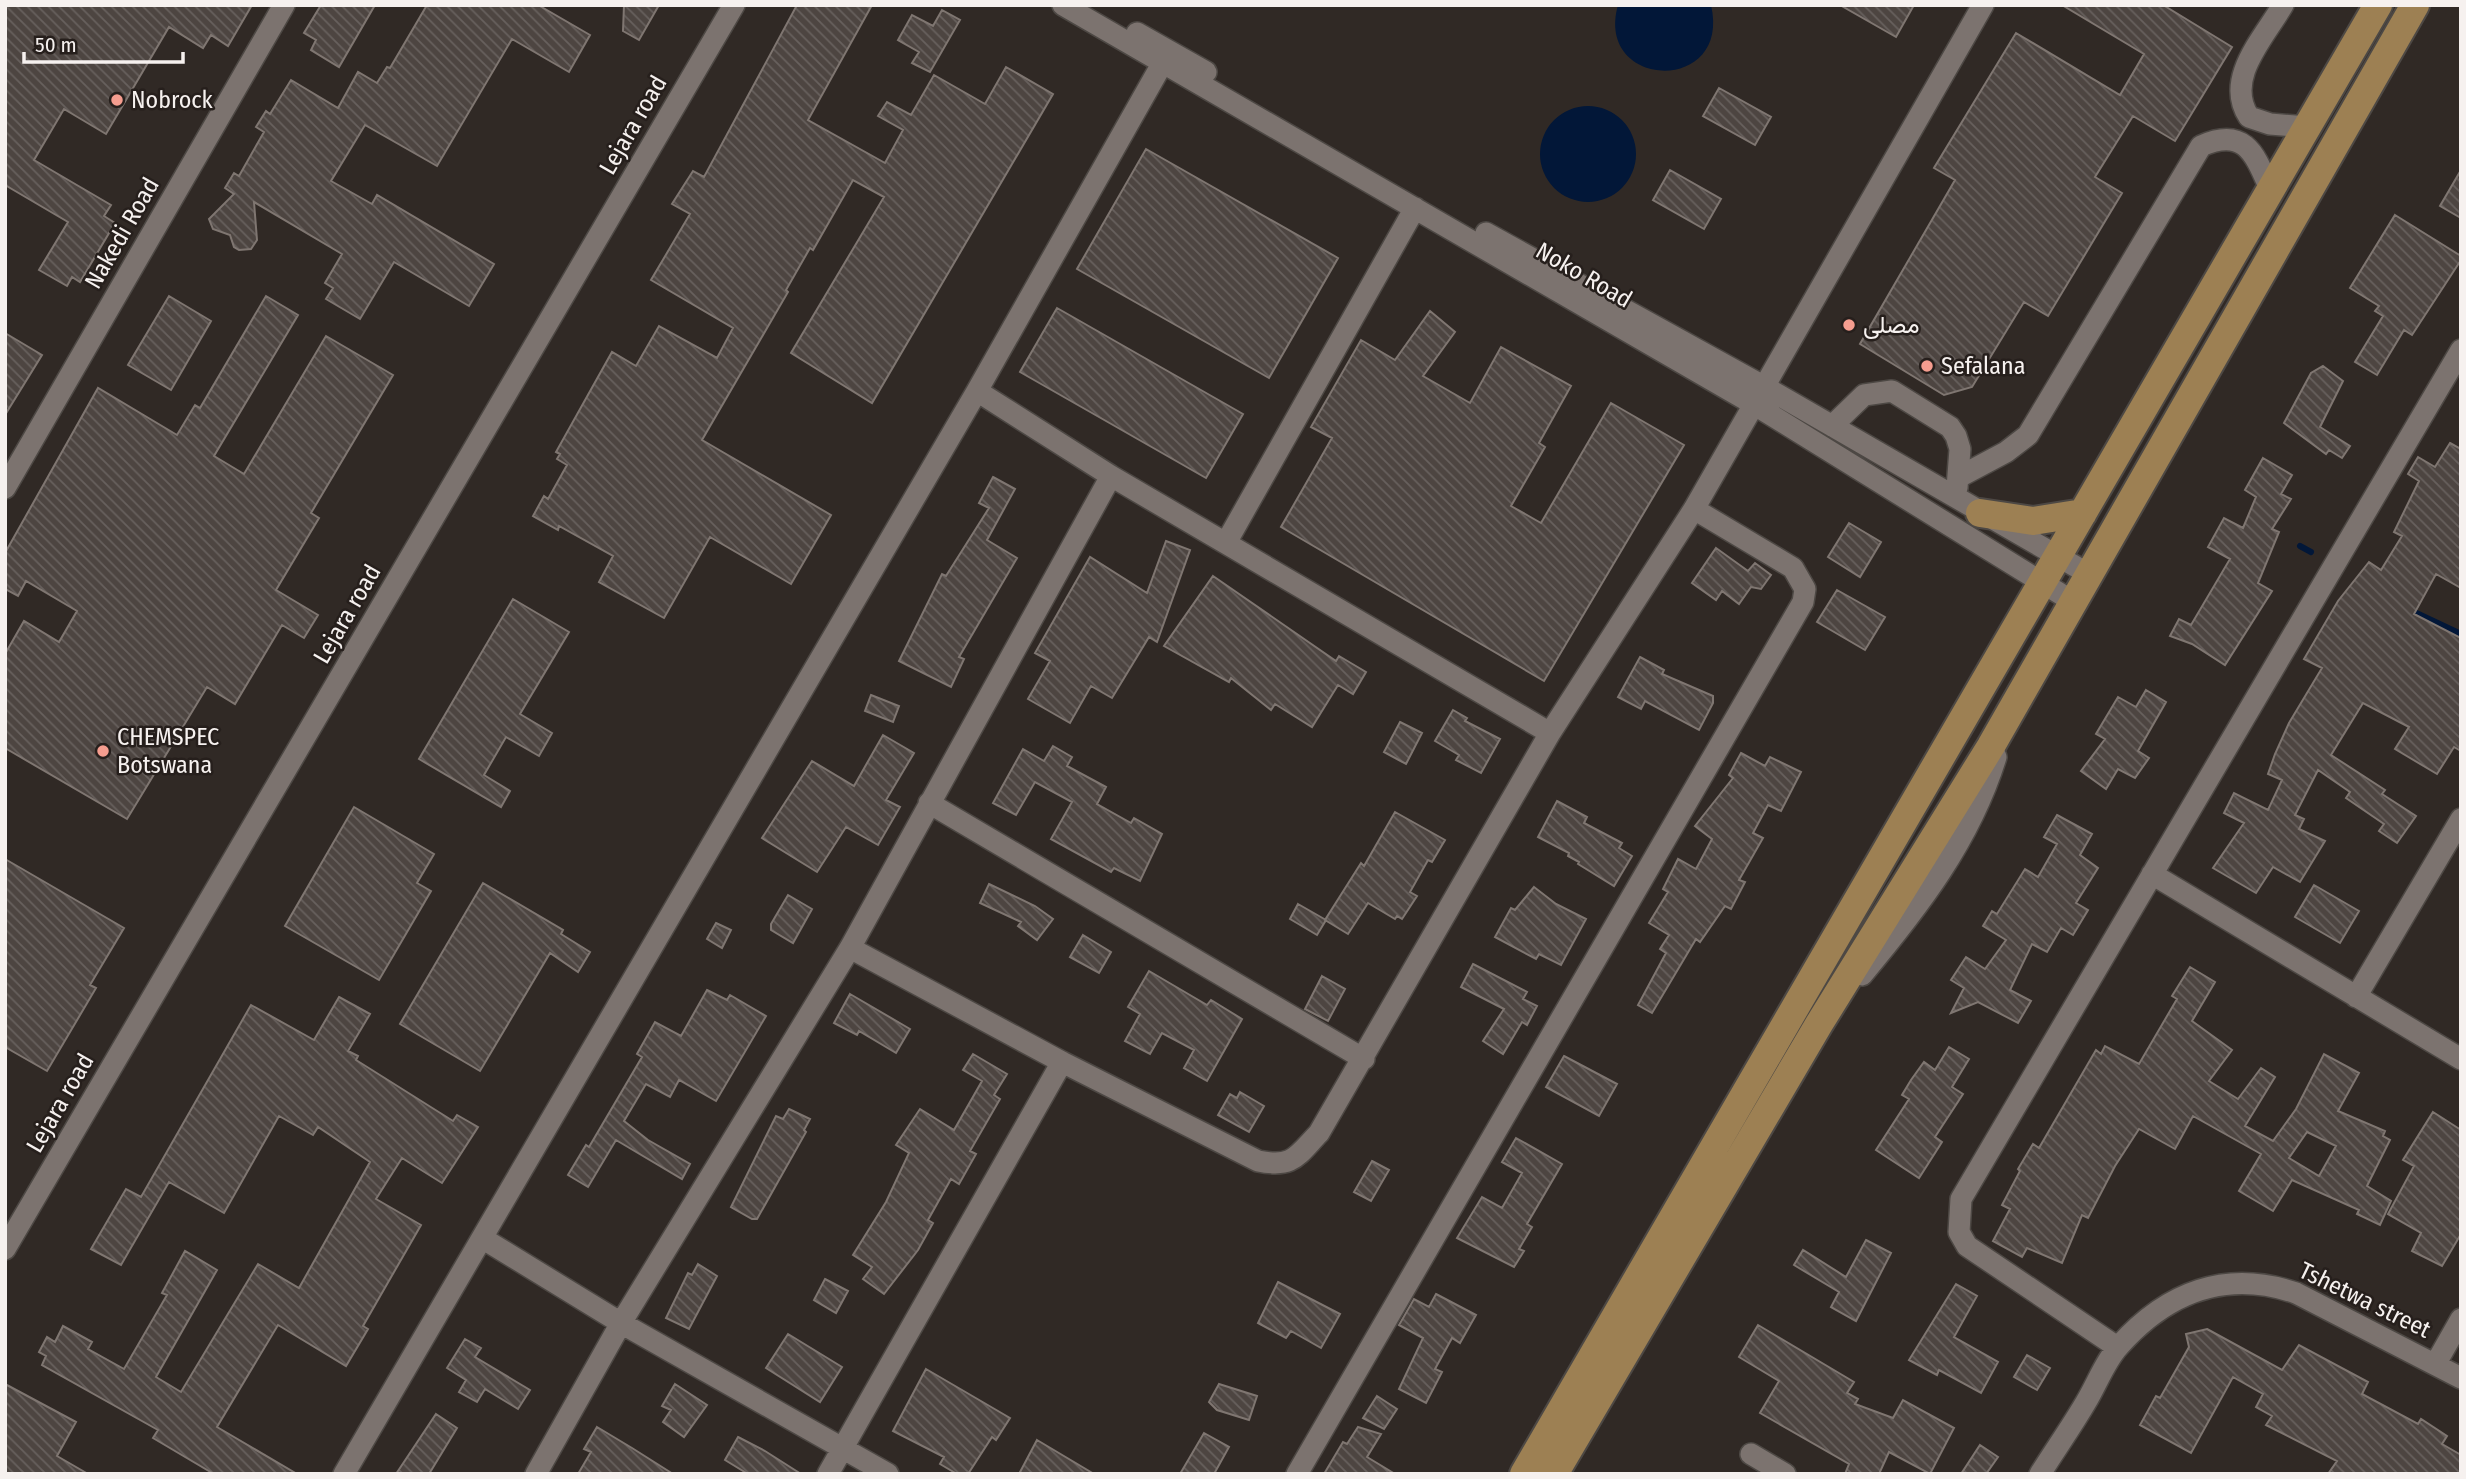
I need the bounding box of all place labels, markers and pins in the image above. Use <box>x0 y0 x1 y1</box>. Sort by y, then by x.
place label: Nobrock <box>131 86 214 114</box>
marker: Nobrock <box>109 92 125 108</box>
place label: مصلى <box>1863 311 1920 339</box>
marker: مصلى <box>1841 317 1857 333</box>
place label: Sefalana <box>1941 352 2026 380</box>
marker: Sefalana <box>1919 358 1935 374</box>
place label: CHEMSPEC Botswana <box>117 723 219 779</box>
marker: CHEMSPEC Botswana <box>95 743 111 759</box>

